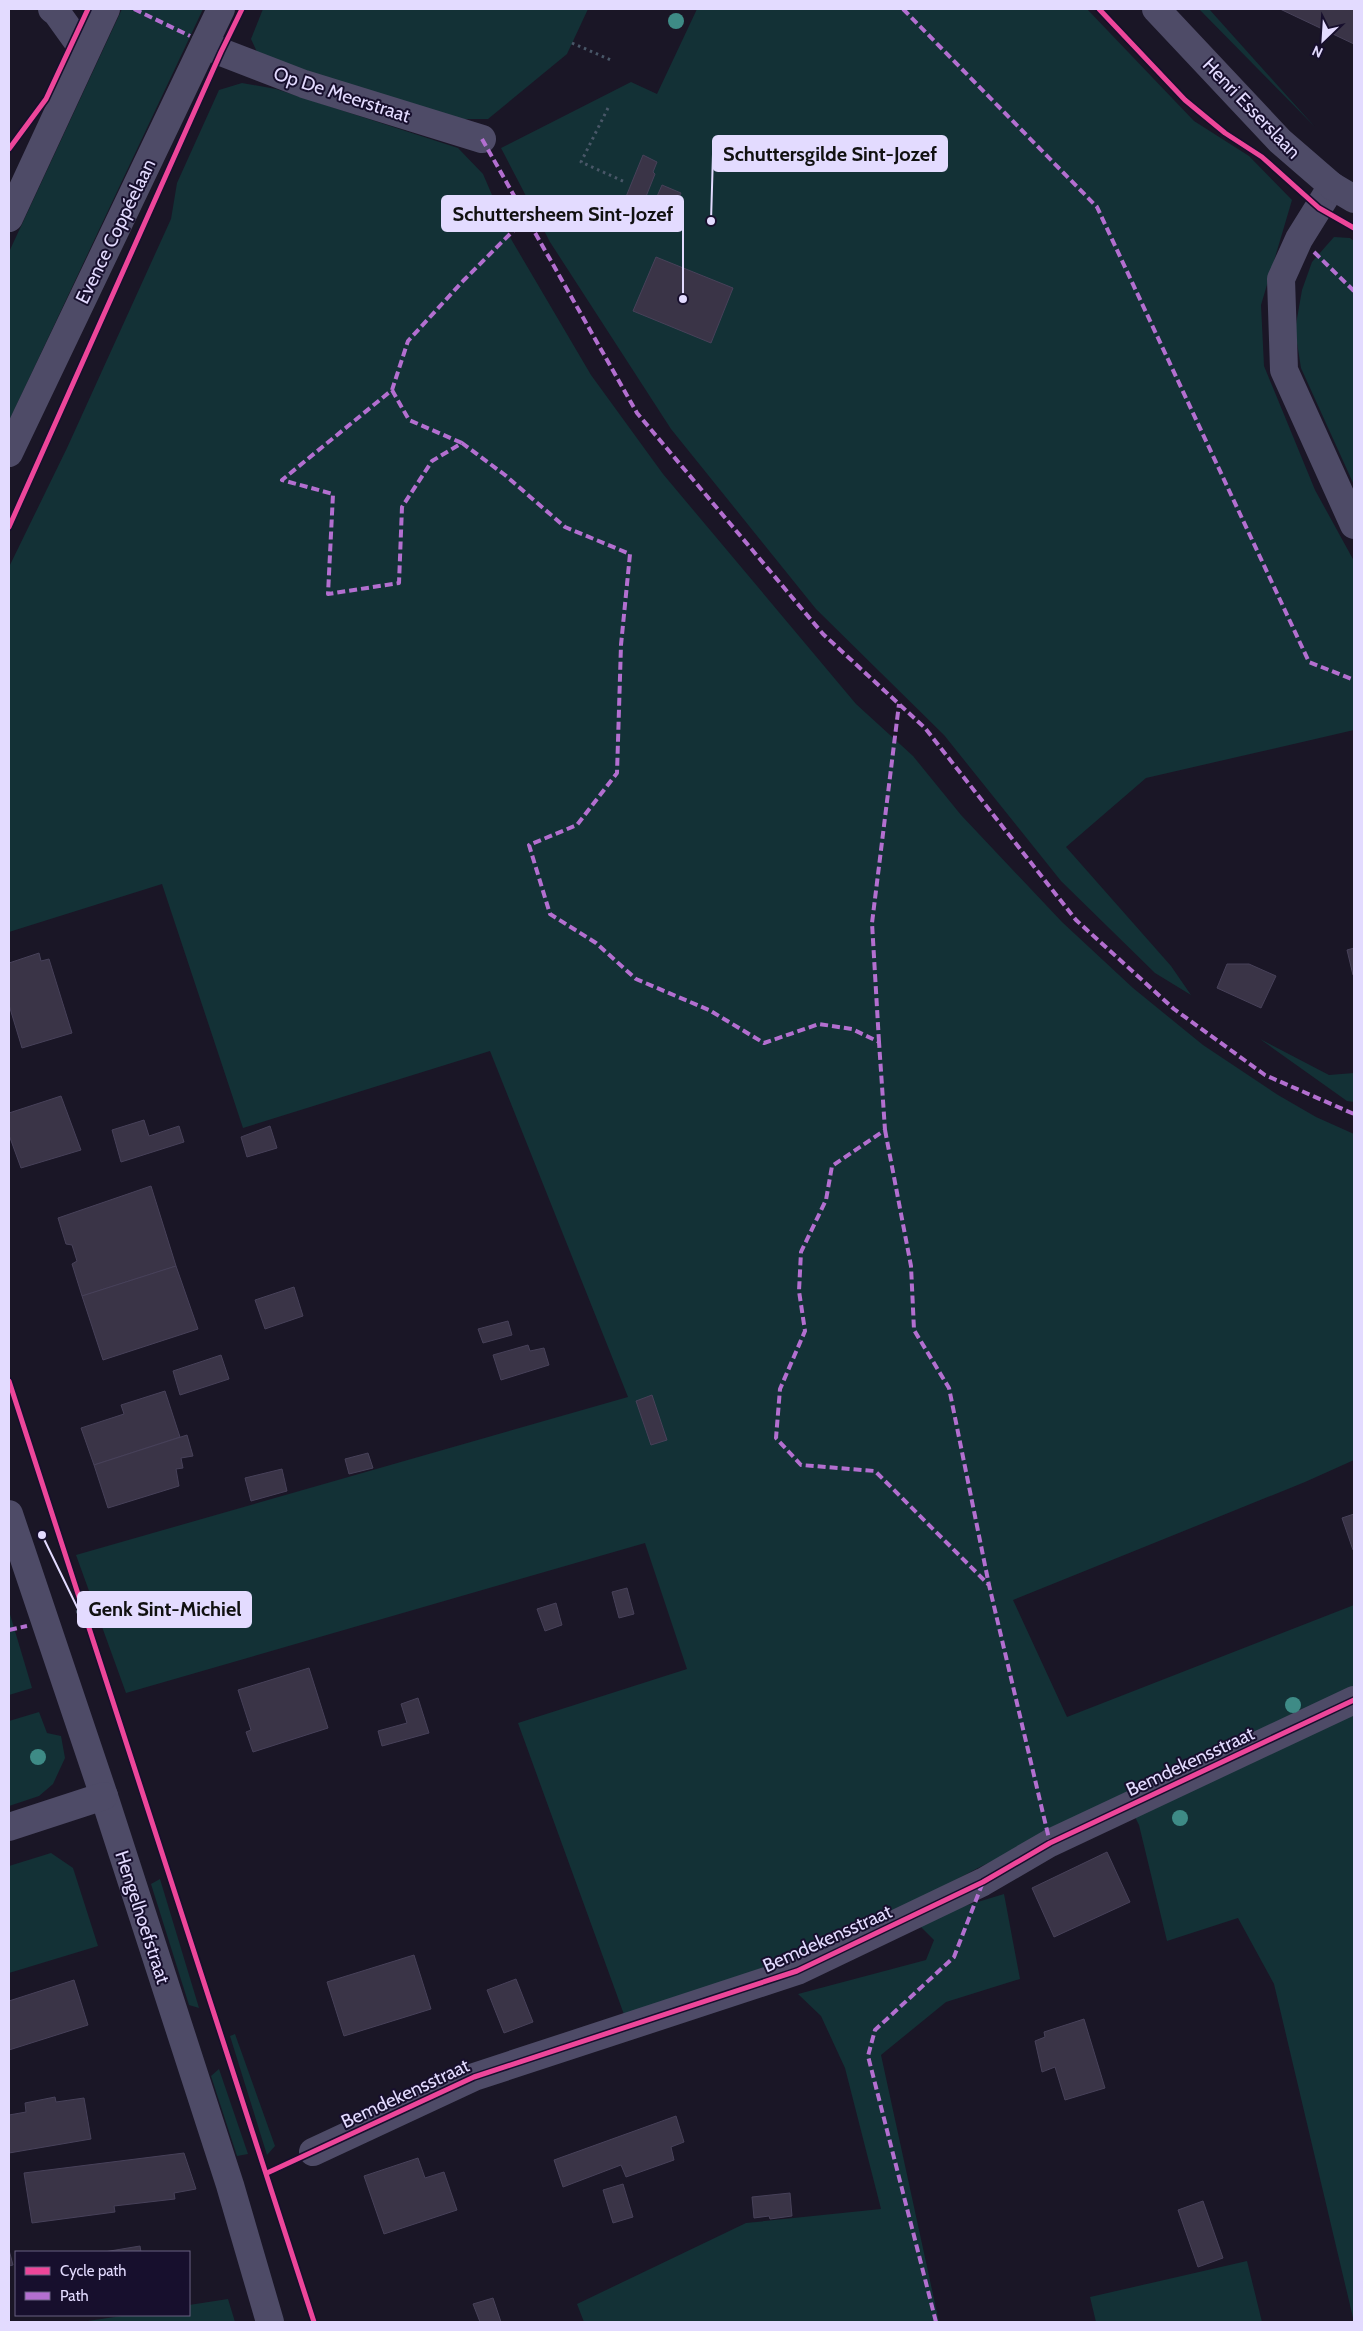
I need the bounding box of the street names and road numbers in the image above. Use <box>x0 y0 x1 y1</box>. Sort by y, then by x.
street label: Henri Esserslaan <box>1198 53 1305 163</box>
street label: Op De Meerstraat <box>271 62 414 128</box>
street label: Evence Coppéelaan <box>70 155 160 307</box>
street label: Bemdekensstraat <box>1122 1721 1259 1801</box>
street label: Hengelhoefstraat <box>110 1848 175 1987</box>
street label: Bemdekensstraat <box>759 1899 896 1977</box>
street label: Bemdekensstraat <box>337 2053 474 2133</box>

